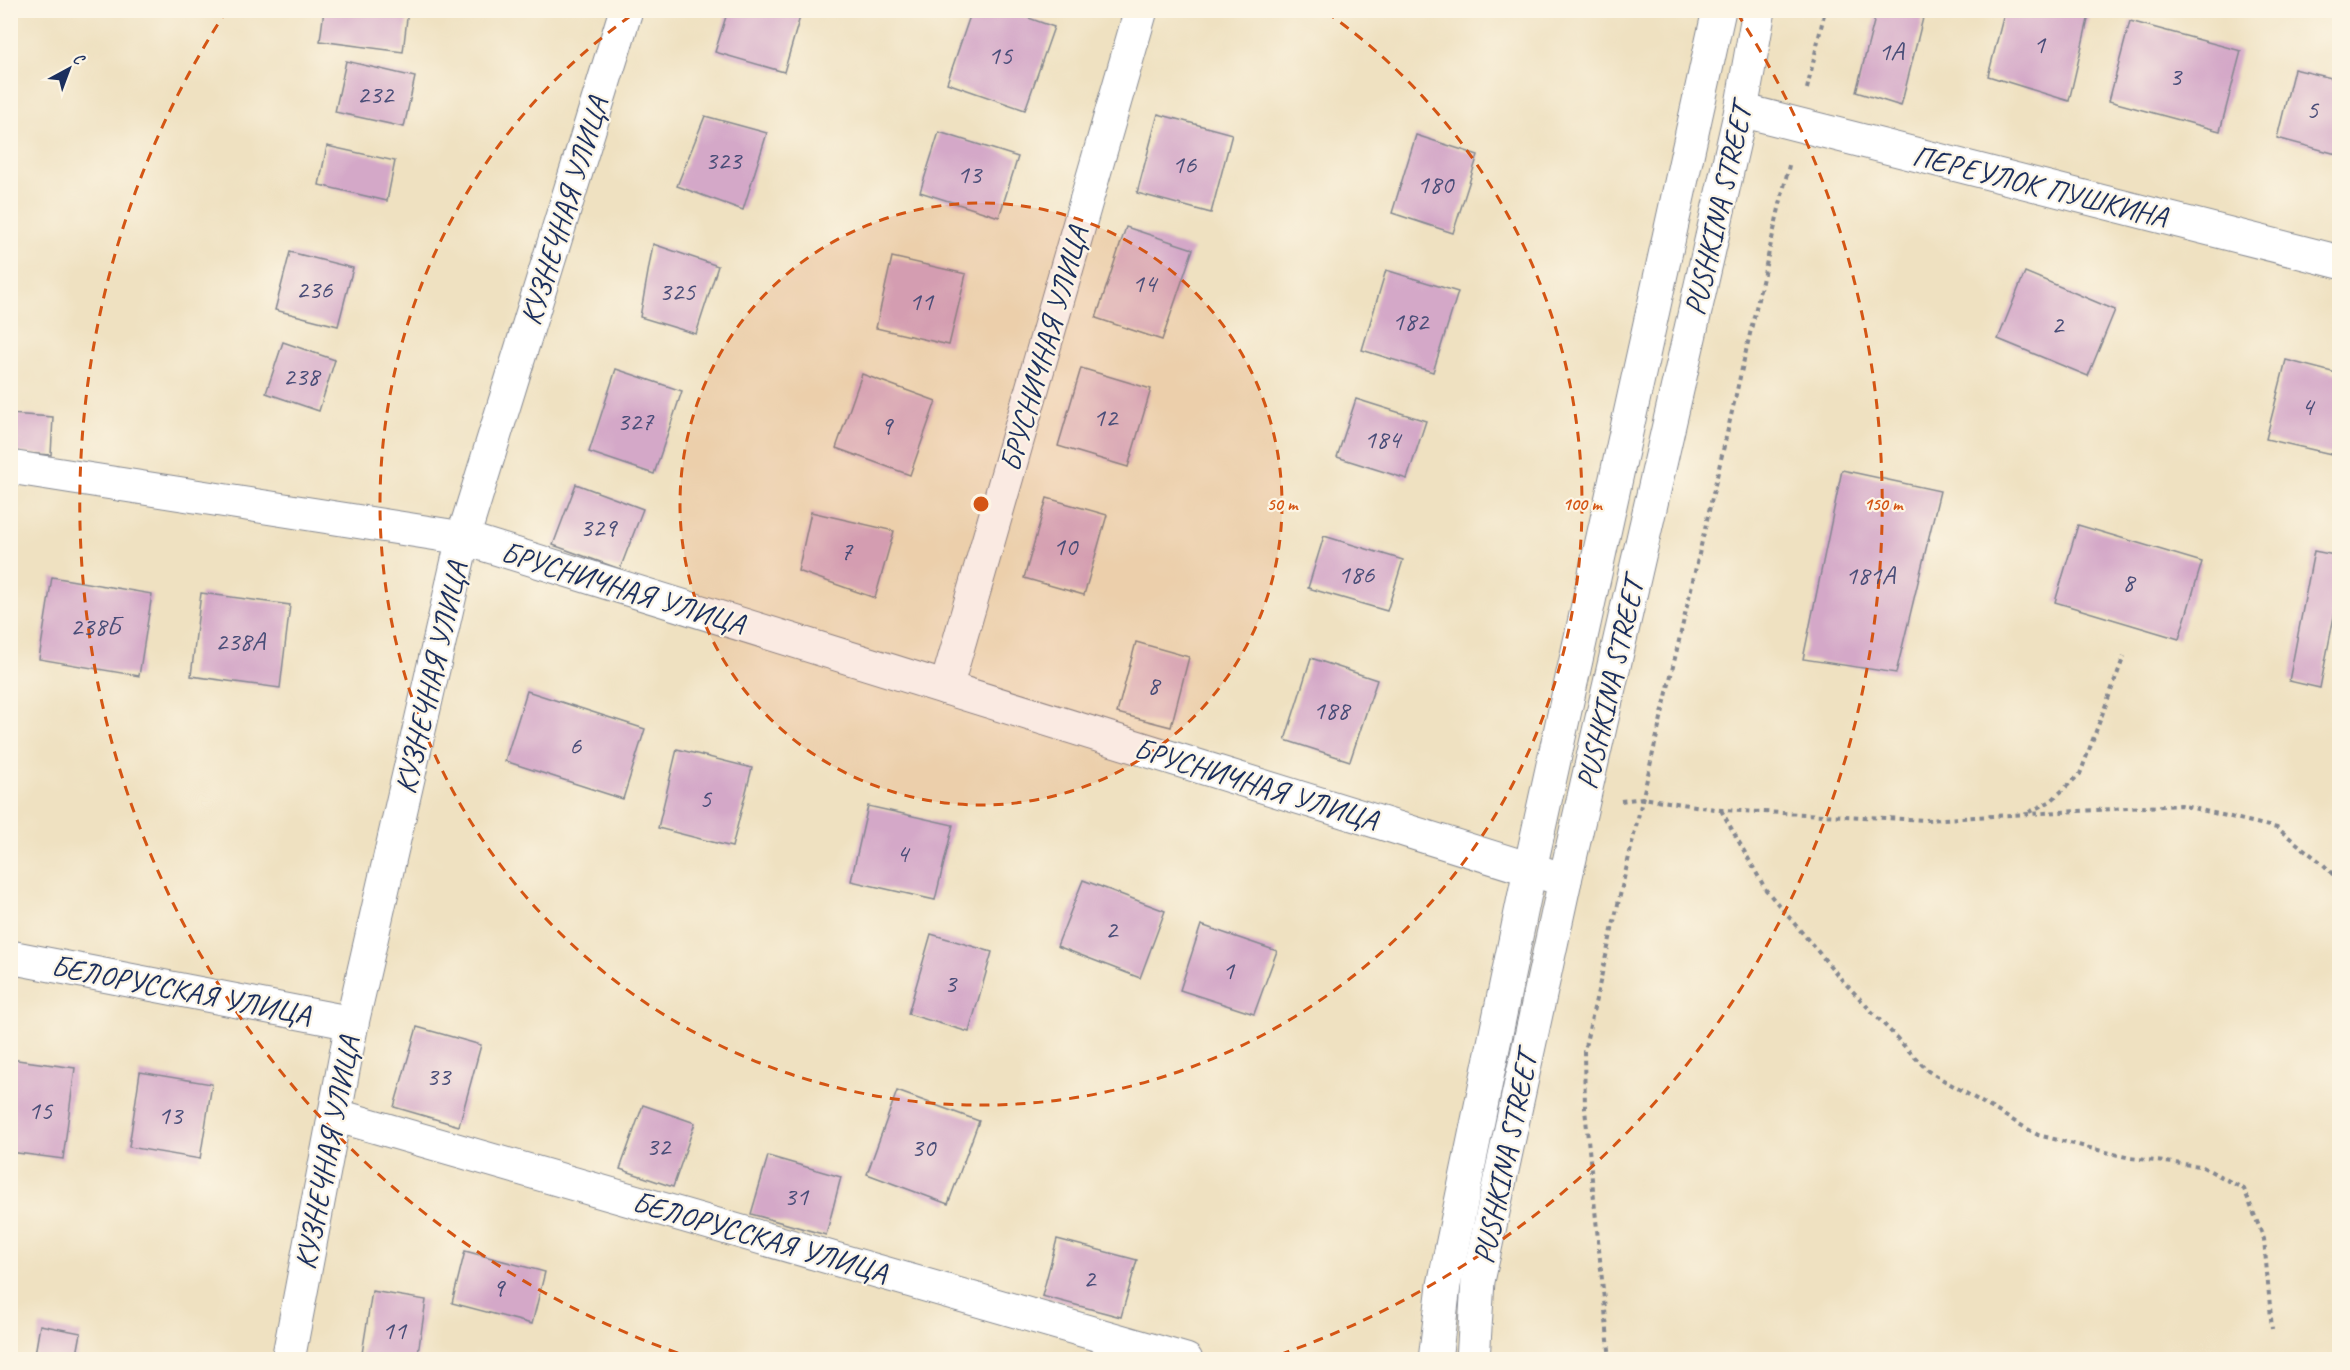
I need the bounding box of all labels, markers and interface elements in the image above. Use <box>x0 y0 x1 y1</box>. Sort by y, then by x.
house number: 1 <box>2033 27 2047 61</box>
house number: 1А <box>1878 34 1905 68</box>
house number: 15 <box>988 38 1014 72</box>
north arrow <box>39 39 99 99</box>
text: С <box>69 48 89 70</box>
house number: 3 <box>2169 59 2183 93</box>
house number: 232 <box>357 77 395 111</box>
street label: КУЗНЕЧНАЯ УЛИЦА <box>511 91 617 329</box>
house number: 5 <box>2306 92 2320 126</box>
street label: PUSHKINA STREET <box>1675 94 1762 319</box>
street label: ПЕРЕУЛОК ПУШКИНА <box>1909 136 2173 236</box>
house number: 323 <box>705 143 743 177</box>
house number: 16 <box>1172 147 1197 181</box>
house number: 13 <box>957 157 983 191</box>
house number: 180 <box>1417 167 1455 201</box>
street label: БРУСНИЧНАЯ УЛИЦА <box>991 220 1098 476</box>
house number: 14 <box>1132 266 1159 300</box>
house number: 236 <box>296 272 333 306</box>
house number: 325 <box>659 274 697 308</box>
house number: 11 <box>909 284 935 318</box>
house number: 182 <box>1392 304 1430 338</box>
house number: 2 <box>2051 307 2065 341</box>
house number: 238 <box>283 359 322 393</box>
house number: 4 <box>2301 389 2316 423</box>
house number: 12 <box>1093 400 1119 434</box>
house number: 327 <box>617 404 655 438</box>
house number: 9 <box>880 408 894 442</box>
house number: 184 <box>1364 422 1403 456</box>
text: 50 m <box>1267 493 1299 515</box>
text: 100 m <box>1563 493 1603 515</box>
text: 150 m <box>1864 493 1904 515</box>
centre of rings <box>971 494 991 514</box>
house number: 329 <box>580 510 618 544</box>
house number: 10 <box>1053 529 1079 563</box>
street label: БРУСНИЧНАЯ УЛИЦА <box>497 533 751 644</box>
house number: 7 <box>840 534 854 568</box>
street label: КУЗНЕЧНАЯ УЛИЦА <box>386 557 477 797</box>
house number: 186 <box>1338 557 1375 591</box>
house number: 181А <box>1845 558 1896 592</box>
house number: 8 <box>2122 565 2137 599</box>
street label: PUSHKINA STREET <box>1567 568 1654 793</box>
house number: 238Б <box>70 609 124 643</box>
house number: 238А <box>215 624 266 658</box>
house number: 8 <box>1147 668 1162 702</box>
house number: 188 <box>1313 693 1352 727</box>
house number: 6 <box>569 728 582 762</box>
street label: БРУСНИЧНАЯ УЛИЦА <box>1130 729 1384 840</box>
house number: 5 <box>699 781 713 815</box>
house number: 4 <box>896 836 911 870</box>
house number: 2 <box>1105 912 1119 946</box>
street label: БЕЛОРУССКАЯ УЛИЦА <box>48 946 315 1034</box>
house number: 1 <box>1222 953 1236 987</box>
house number: 3 <box>944 966 958 1000</box>
street label: КУЗНЕЧНАЯ УЛИЦА <box>286 1032 369 1273</box>
street label: PUSHKINA STREET <box>1464 1042 1547 1267</box>
house number: 33 <box>426 1059 452 1093</box>
house number: 15 <box>28 1093 54 1127</box>
house number: 13 <box>158 1098 184 1132</box>
house number: 32 <box>646 1129 672 1163</box>
house number: 30 <box>911 1130 937 1164</box>
house number: 31 <box>784 1179 810 1213</box>
street label: БЕЛОРУССКАЯ УЛИЦА <box>628 1182 893 1292</box>
house number: 2 <box>1083 1261 1097 1295</box>
house number: 9 <box>492 1270 506 1304</box>
house number: 11 <box>382 1313 408 1347</box>

